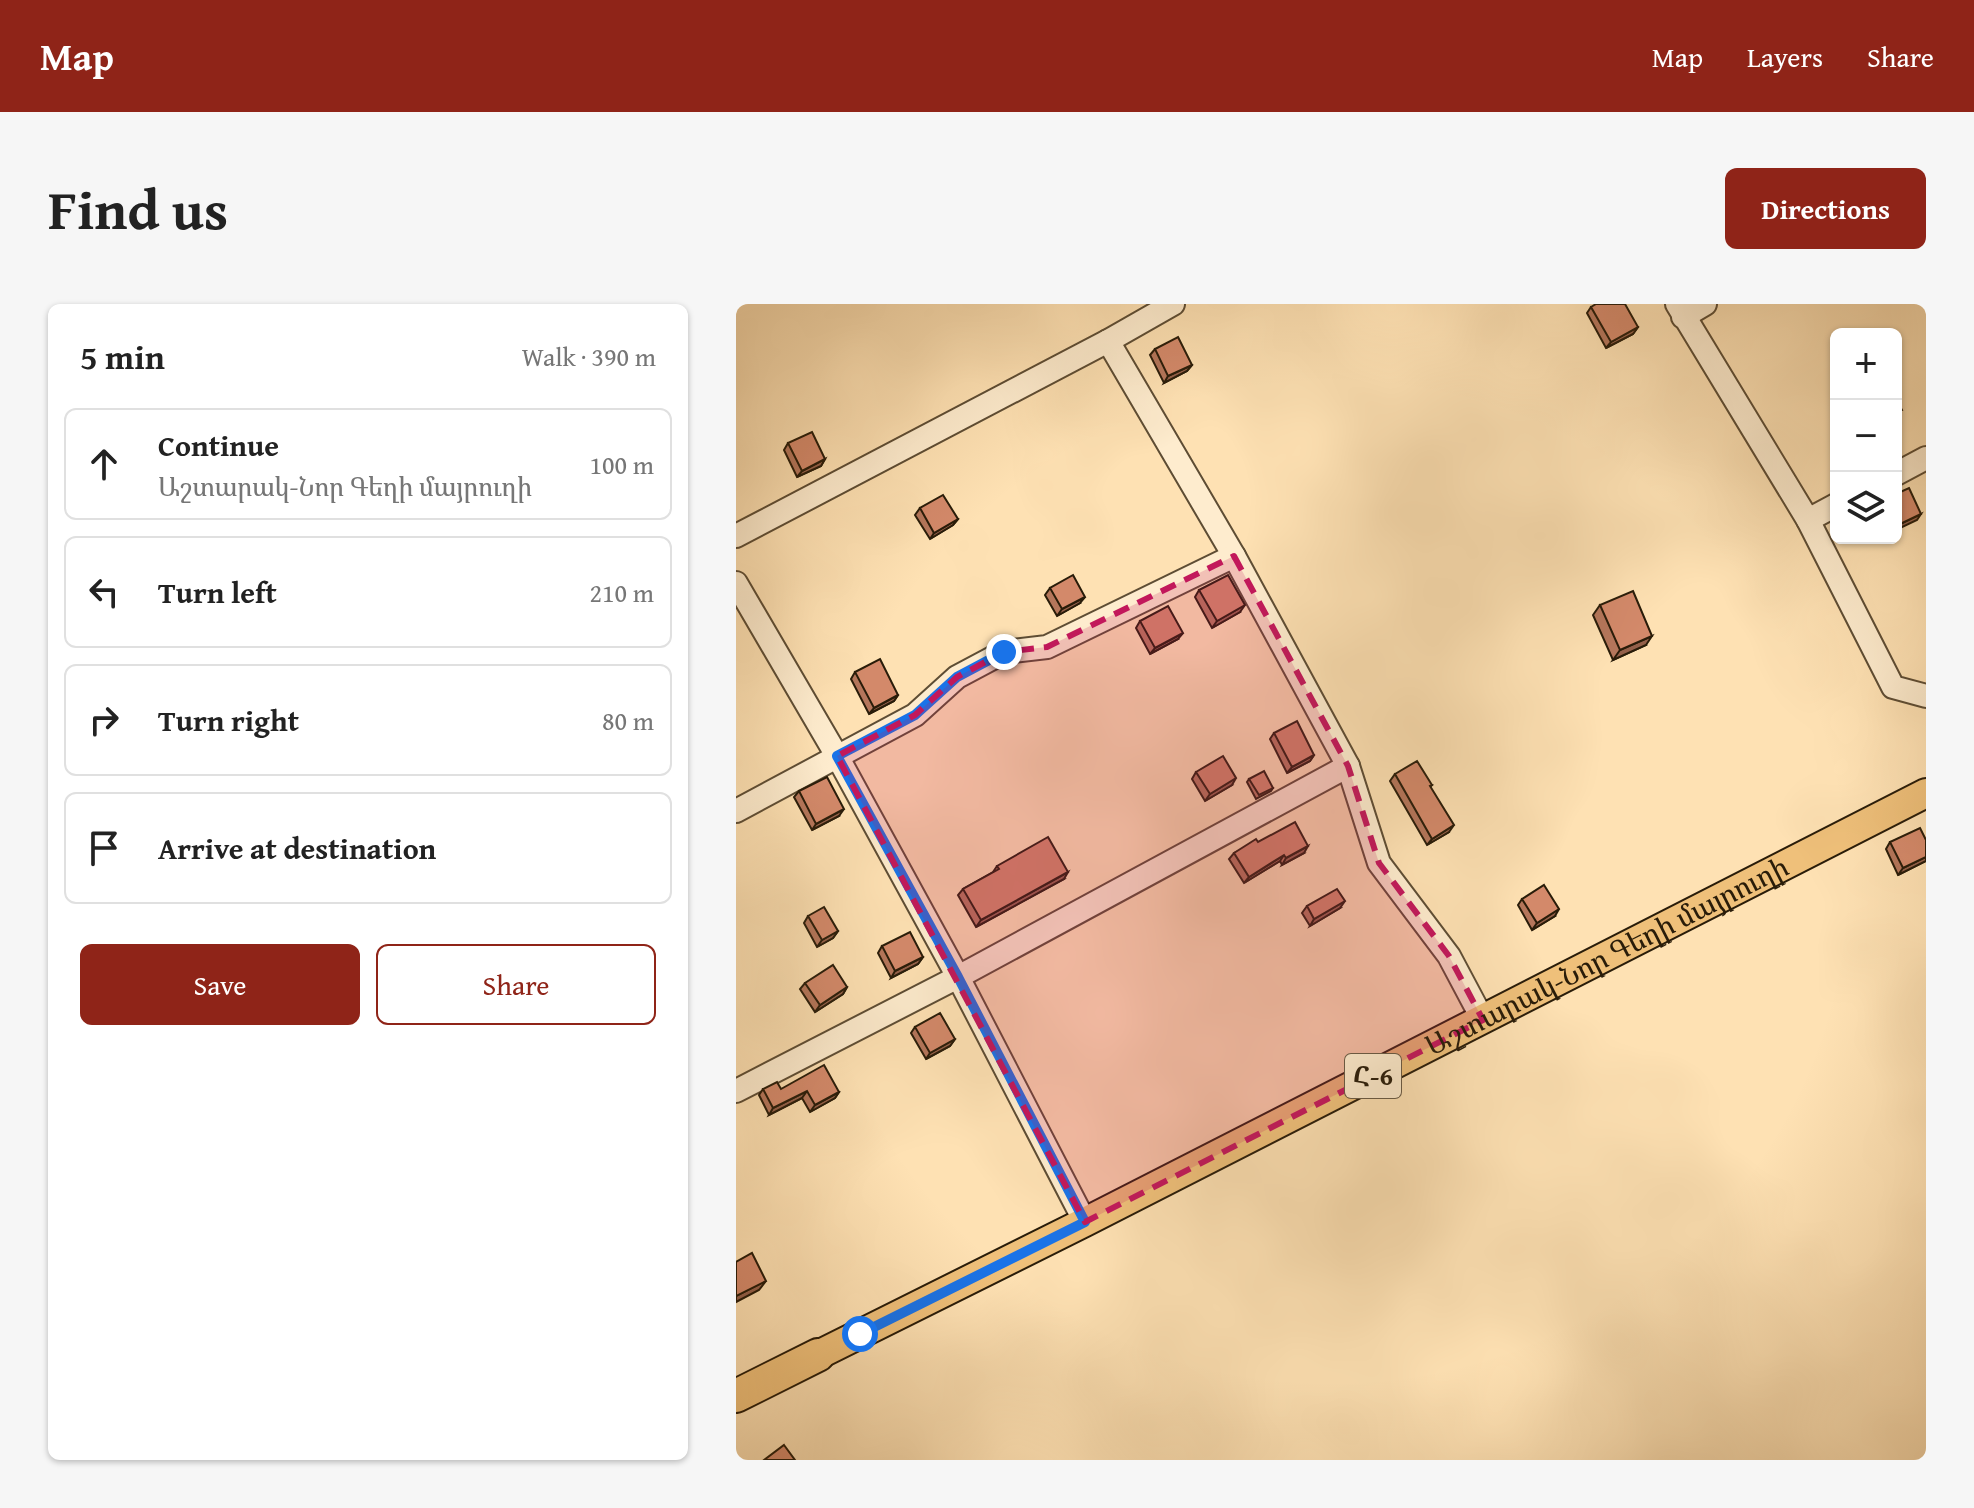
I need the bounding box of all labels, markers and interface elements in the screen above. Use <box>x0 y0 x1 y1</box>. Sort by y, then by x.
text: Map <box>40 28 114 84</box>
text: Map <box>1652 36 1703 77</box>
text: Layers <box>1747 36 1823 77</box>
text: Share <box>1867 36 1934 77</box>
text: Find us <box>48 167 228 250</box>
button: Directions <box>1725 168 1926 249</box>
map controls <box>1830 328 1902 544</box>
button: + <box>1830 328 1902 400</box>
text: 5 min <box>80 332 165 381</box>
text: Walk · 390 m <box>522 337 656 376</box>
button: − <box>1830 400 1902 472</box>
text: Continue <box>158 423 279 467</box>
icon: ahead <box>82 442 126 486</box>
text: 100 m <box>589 445 654 484</box>
text: Աշտարակ-Նոր Գեղի մայրուղի <box>158 467 532 506</box>
button: layers <box>1830 472 1902 544</box>
icon: left <box>82 570 126 614</box>
text: Turn left <box>158 570 277 614</box>
text: 210 m <box>589 573 654 612</box>
route end <box>986 634 1022 670</box>
icon: right <box>82 698 126 742</box>
text: Turn right <box>158 698 299 742</box>
text: 80 m <box>602 701 654 740</box>
icon: arrive <box>82 826 126 870</box>
text: Arrive at destination <box>158 826 436 870</box>
street label: Աշտարակ-Նոր Գեղի մայրուղի <box>1418 846 1795 1065</box>
button: Save <box>80 944 360 1025</box>
button: Share <box>376 944 656 1025</box>
road number: Հ-6 <box>1345 1054 1401 1098</box>
route start <box>842 1316 878 1352</box>

